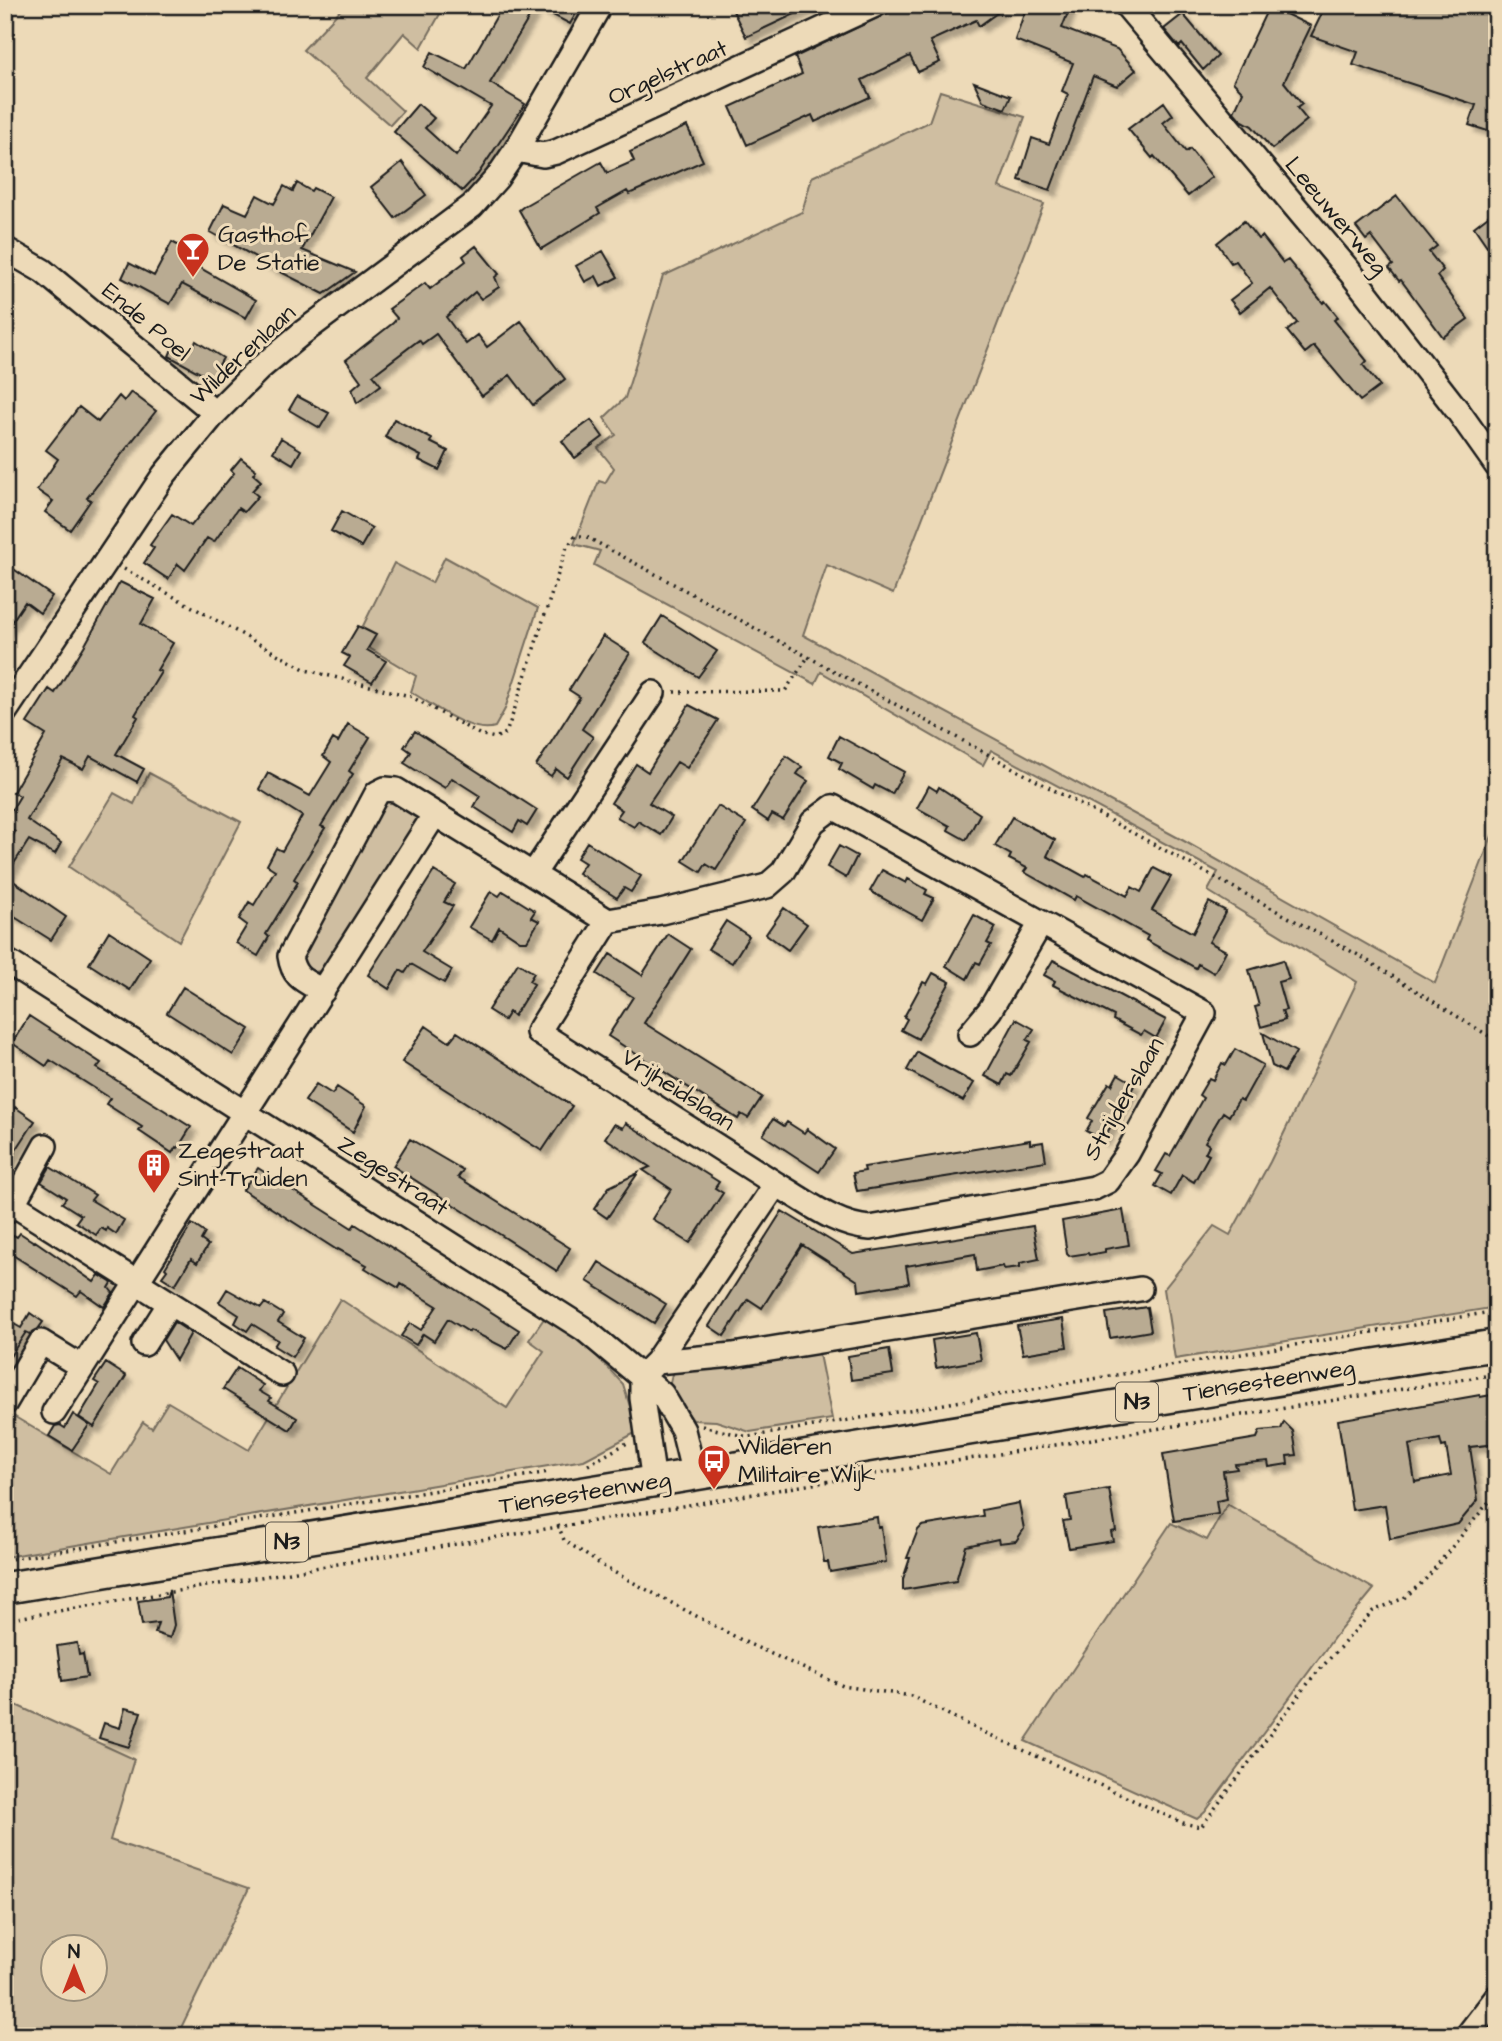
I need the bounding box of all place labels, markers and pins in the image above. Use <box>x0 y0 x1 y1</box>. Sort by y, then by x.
place label: Gasthof De Statie <box>218 218 320 280</box>
bar icon: Gasthof De Statie <box>174 230 212 279</box>
place label: Zegestraat Sint-Truiden <box>178 1134 308 1196</box>
building icon: Zegestraat Sint-Truiden <box>135 1146 173 1195</box>
place label: Wilderen Militaire Wijk <box>738 1430 876 1492</box>
bus stop icon: Wilderen Militaire Wijk <box>695 1442 733 1491</box>

